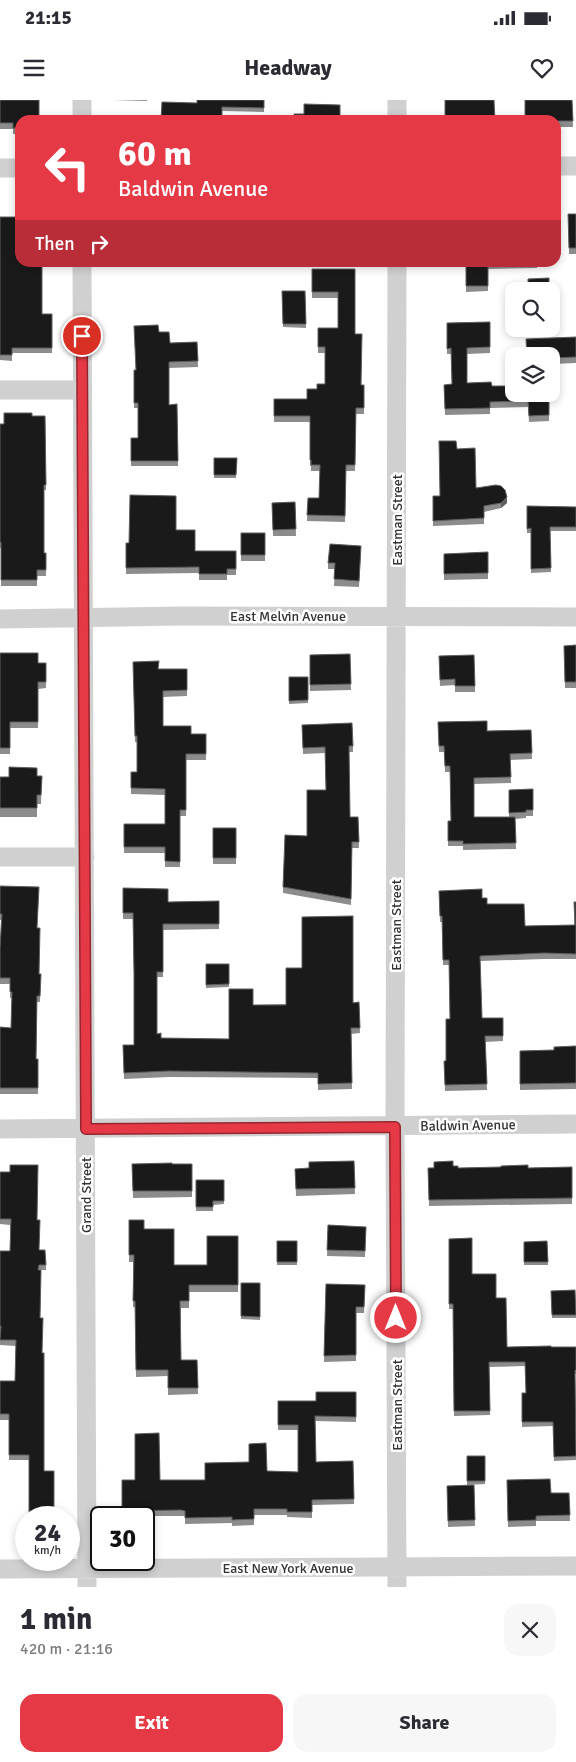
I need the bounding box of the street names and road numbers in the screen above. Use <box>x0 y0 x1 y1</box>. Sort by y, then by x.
street label: Eastman Street <box>389 474 406 566</box>
street label: East Melvin Avenue <box>230 608 346 625</box>
street label: Eastman Street <box>388 879 405 971</box>
street label: Baldwin Avenue <box>420 1116 516 1135</box>
street label: Grand Street <box>78 1157 95 1233</box>
street label: Eastman Street <box>389 1359 406 1451</box>
street label: East New York Avenue <box>222 1560 354 1577</box>

